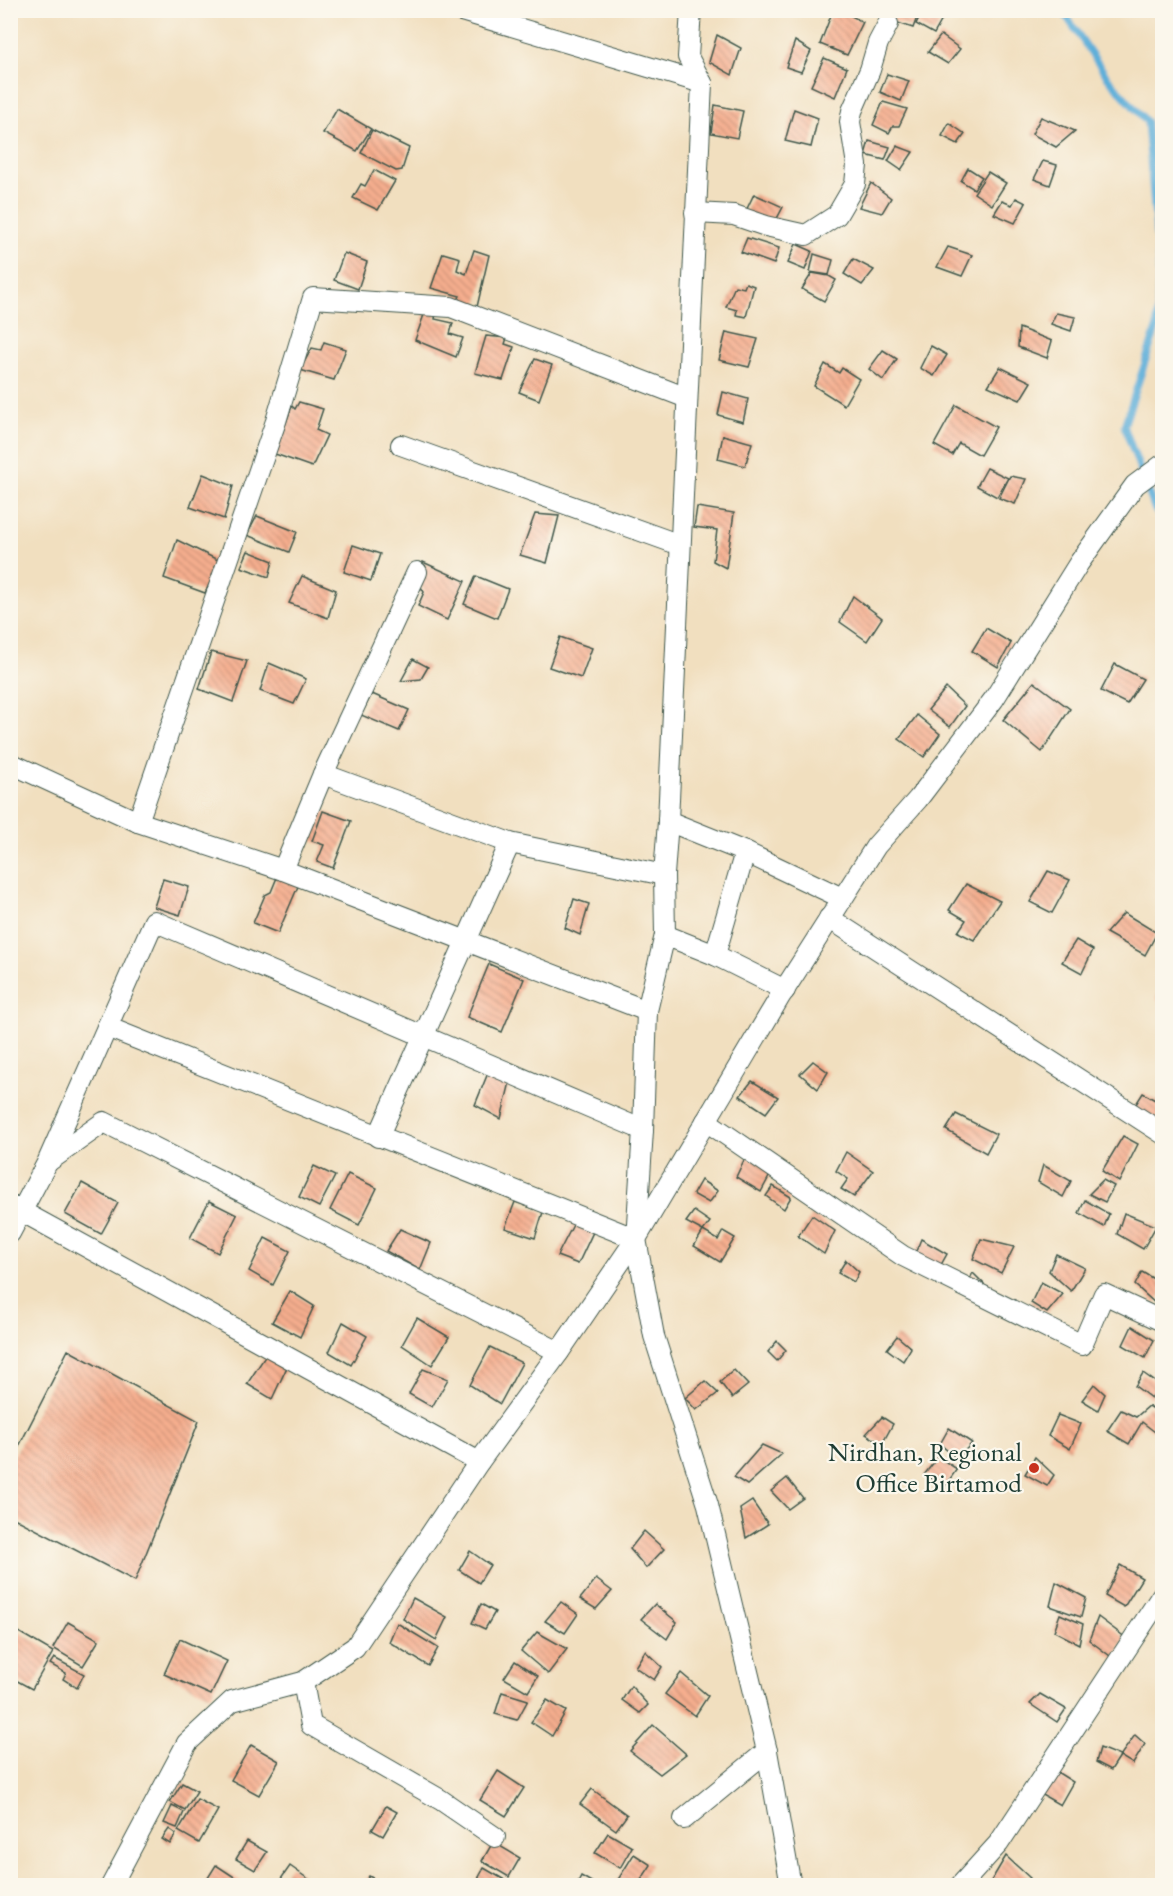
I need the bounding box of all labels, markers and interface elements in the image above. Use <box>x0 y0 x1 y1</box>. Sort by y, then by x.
place label: Nirdhan, Regional Office Birtamod <box>828 1434 1022 1500</box>
marker: Nirdhan, Regional Office Birtamod <box>1027 1461 1041 1475</box>

